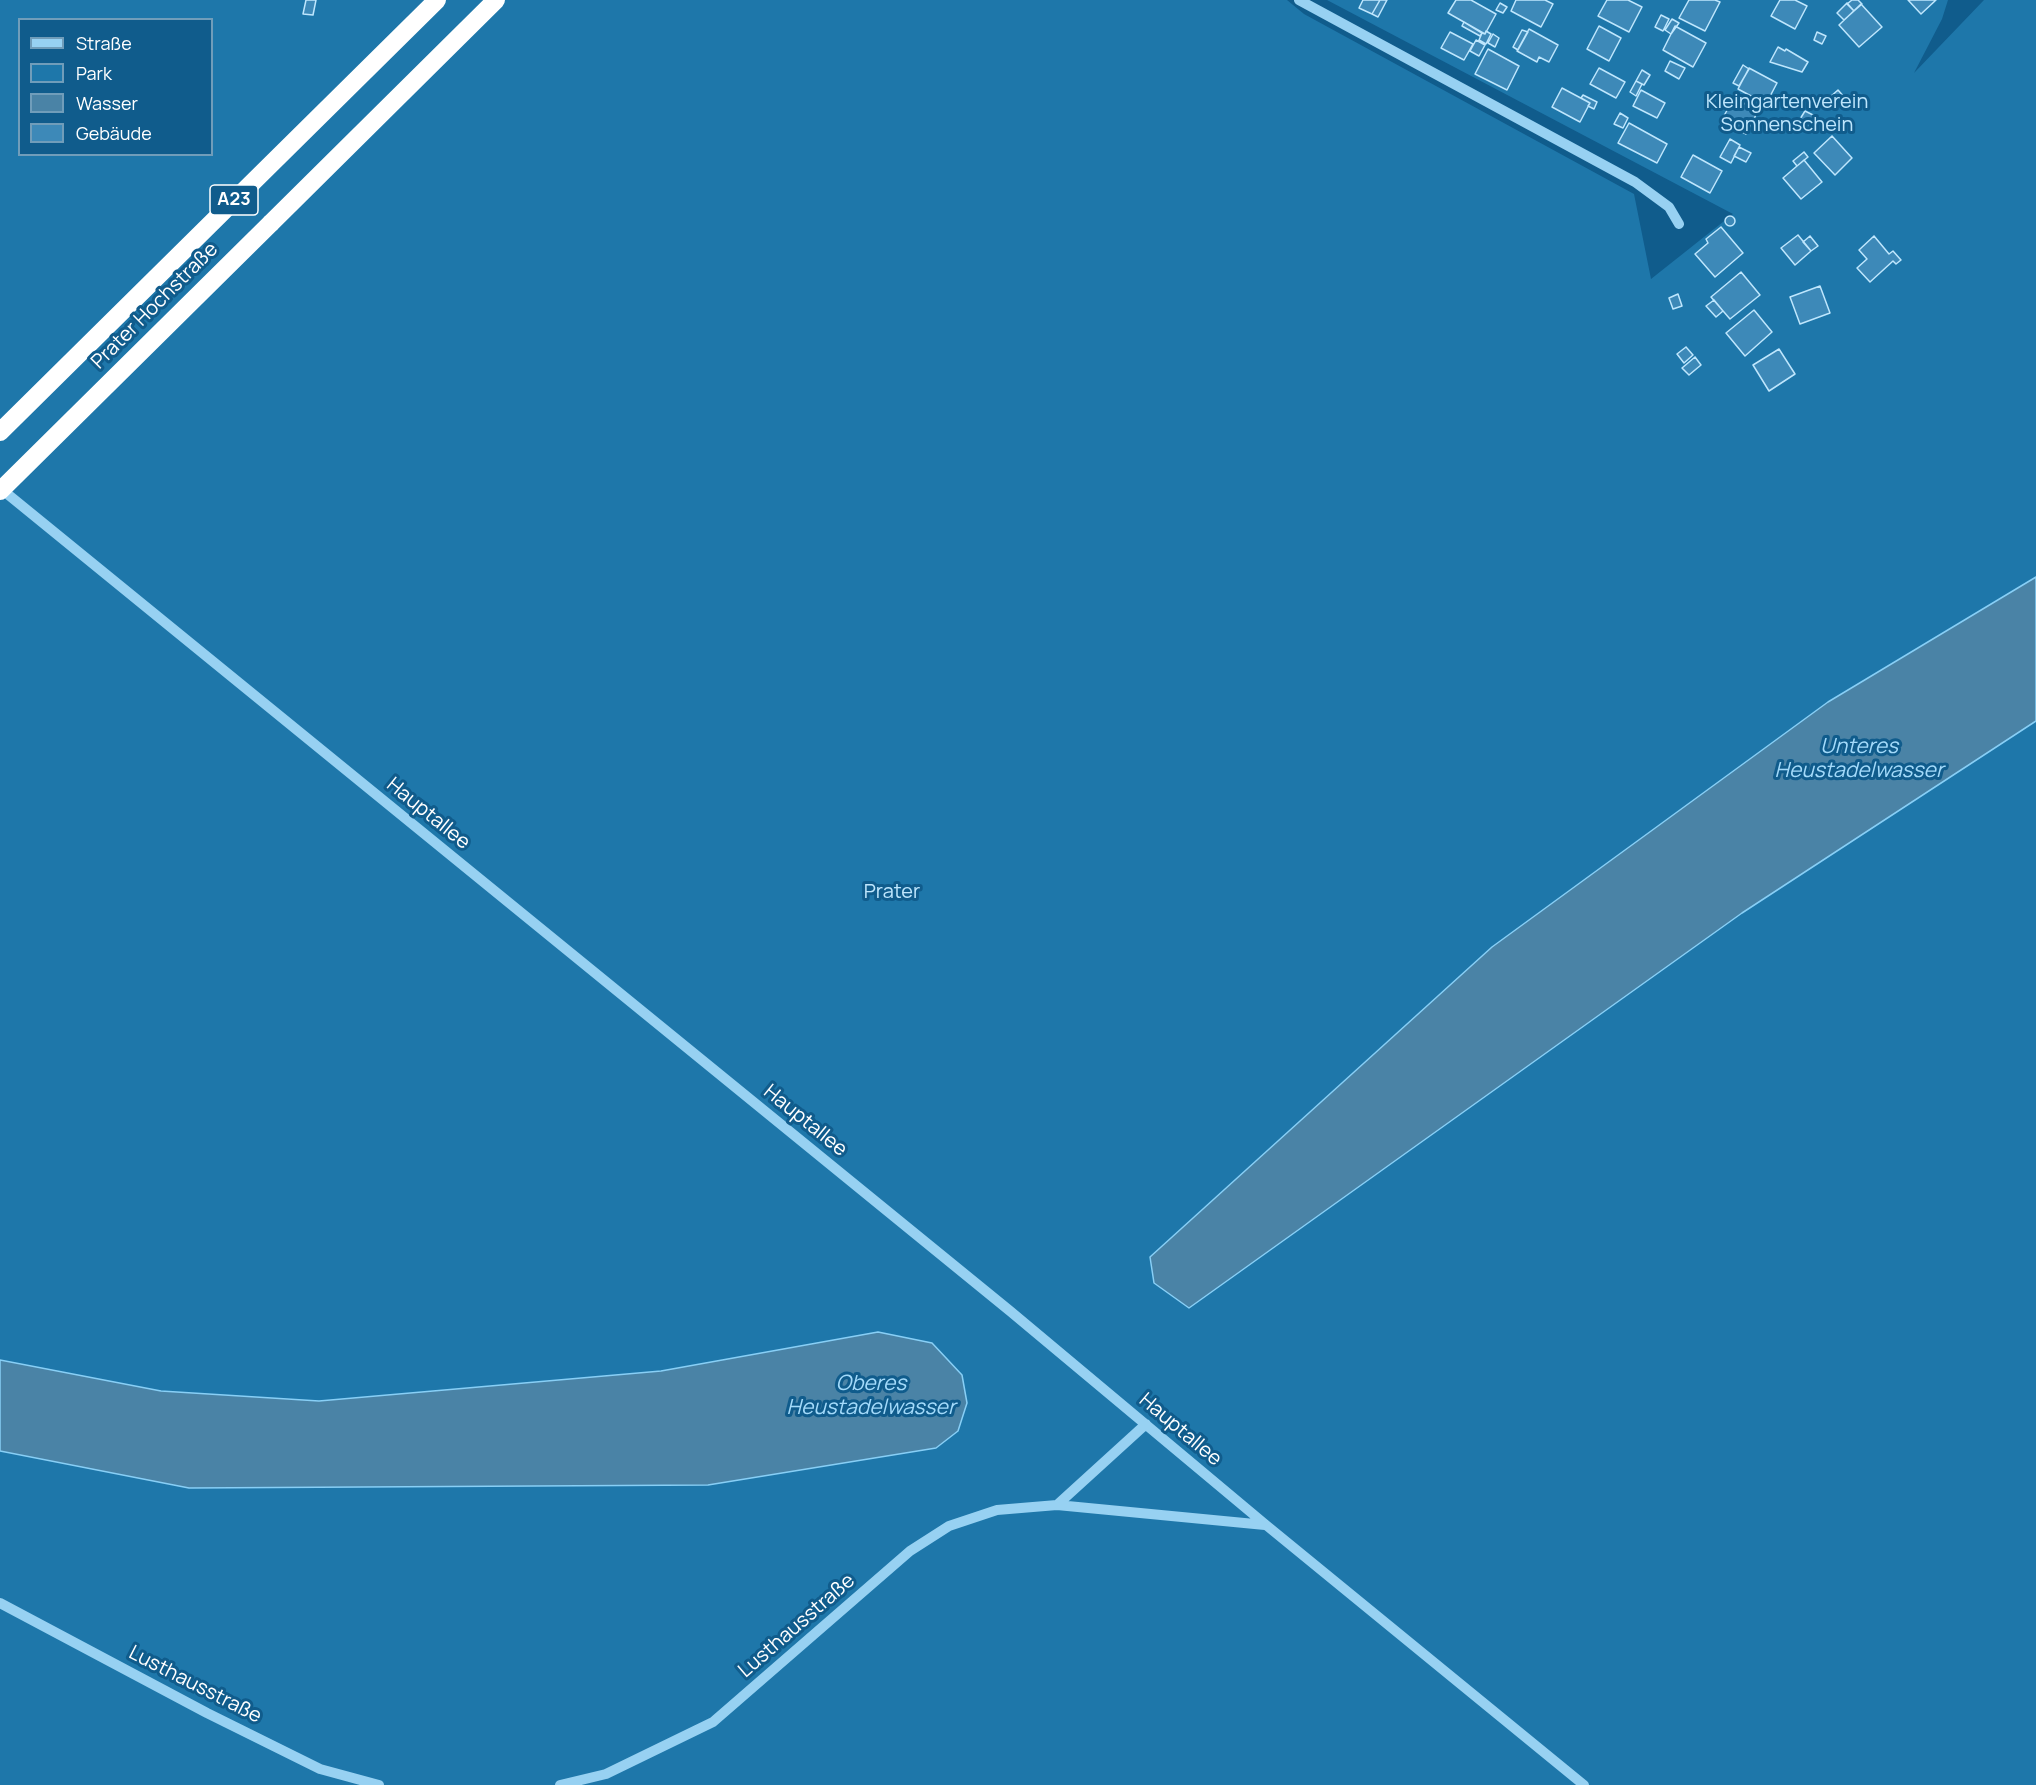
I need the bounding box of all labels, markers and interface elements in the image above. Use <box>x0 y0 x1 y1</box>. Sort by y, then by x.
legend <box>18 18 213 156</box>
text: Straße <box>76 31 132 55</box>
text: Park <box>76 61 112 85</box>
park label: Kleingartenverein Sonnenschein <box>1706 90 1868 137</box>
text: Wasser <box>76 91 138 115</box>
text: Gebäude <box>76 121 152 145</box>
road number: A23 <box>210 185 258 215</box>
street label: Prater Hochstraße <box>87 238 223 374</box>
water label: Unteres Heustadelwasser <box>1775 734 1943 784</box>
street label: Hauptallee <box>381 773 475 855</box>
park label: Prater <box>864 880 920 904</box>
street label: Hauptallee <box>758 1080 852 1162</box>
water label: Oberes Heustadelwasser <box>787 1371 955 1421</box>
street label: Hauptallee <box>1134 1389 1226 1471</box>
street label: Lusthausstraße <box>734 1569 860 1683</box>
street label: Lusthausstraße <box>124 1641 266 1729</box>

